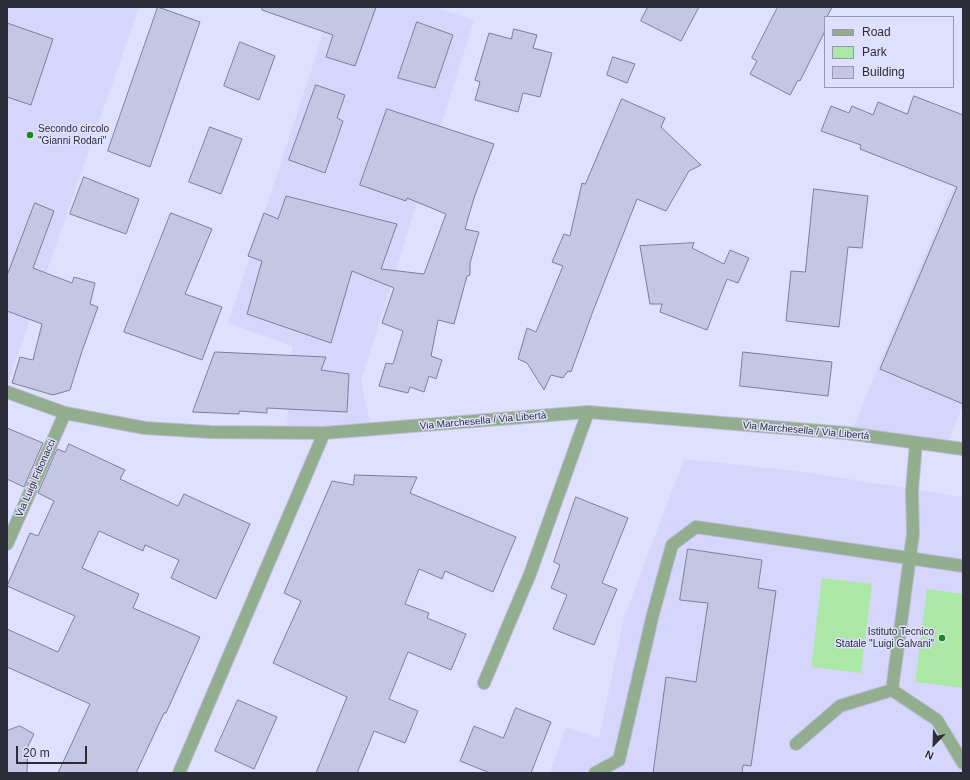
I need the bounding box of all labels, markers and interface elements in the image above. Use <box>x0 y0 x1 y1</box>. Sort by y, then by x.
legend <box>824 16 954 88</box>
text: Road <box>862 25 891 39</box>
text: Park <box>862 45 887 59</box>
text: Building <box>862 65 905 79</box>
place label: Secondo circolo "Gianni Rodari" <box>38 123 109 146</box>
marker: Secondo circolo "Gianni Rodari" <box>25 130 35 140</box>
street label: Via Marchesella / Via Libertà <box>419 409 547 433</box>
street label: Via Marchesella / Via Libertà <box>742 419 870 443</box>
street label: Via Luigi Fibonacci <box>13 437 59 519</box>
place label: Istituto Tecnico Statale "Luigi Galvani" <box>835 626 934 650</box>
marker: Istituto Tecnico Statale "Luigi Galvani" <box>937 633 947 643</box>
north arrow <box>914 724 954 764</box>
scale bar <box>18 738 89 764</box>
text: 20 m <box>23 746 50 760</box>
text: N <box>923 748 935 762</box>

